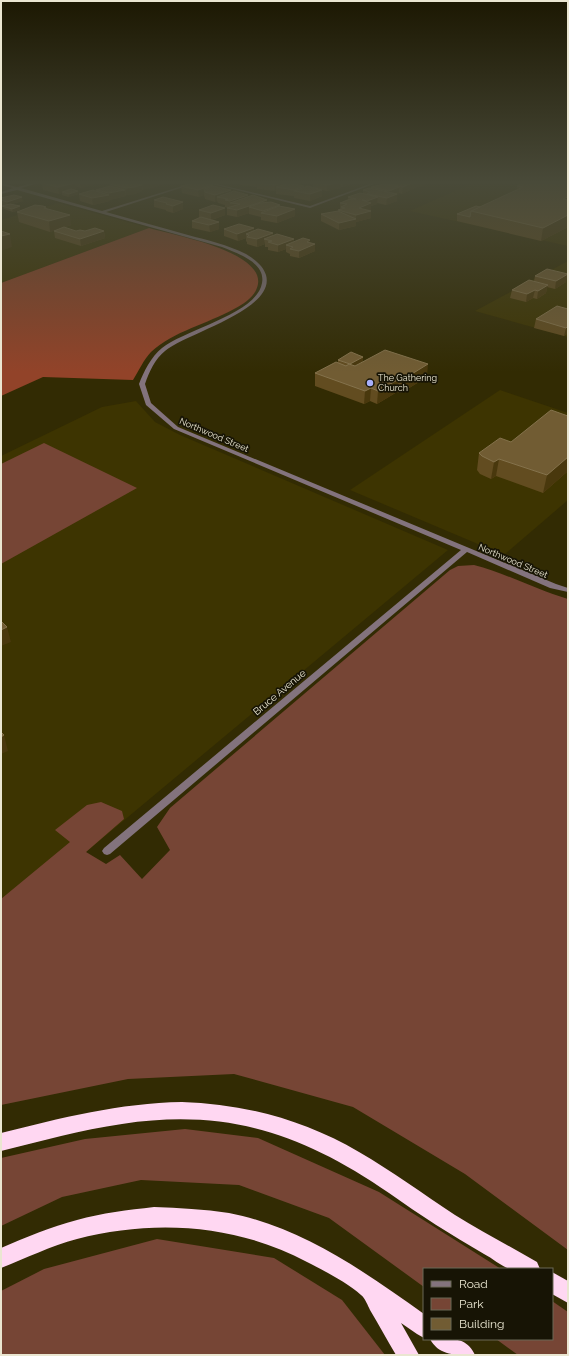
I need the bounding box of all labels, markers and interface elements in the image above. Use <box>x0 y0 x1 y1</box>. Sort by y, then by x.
place label: The Gathering Church <box>378 373 437 393</box>
marker: The Gathering Church <box>365 378 375 388</box>
street label: Northwood Street <box>178 416 250 454</box>
street label: Northwood Street <box>477 542 549 580</box>
street label: Bruce Avenue <box>251 667 308 717</box>
legend <box>423 1268 553 1340</box>
text: Road <box>459 1277 488 1291</box>
text: Park <box>459 1297 484 1311</box>
text: Building <box>459 1317 505 1331</box>

